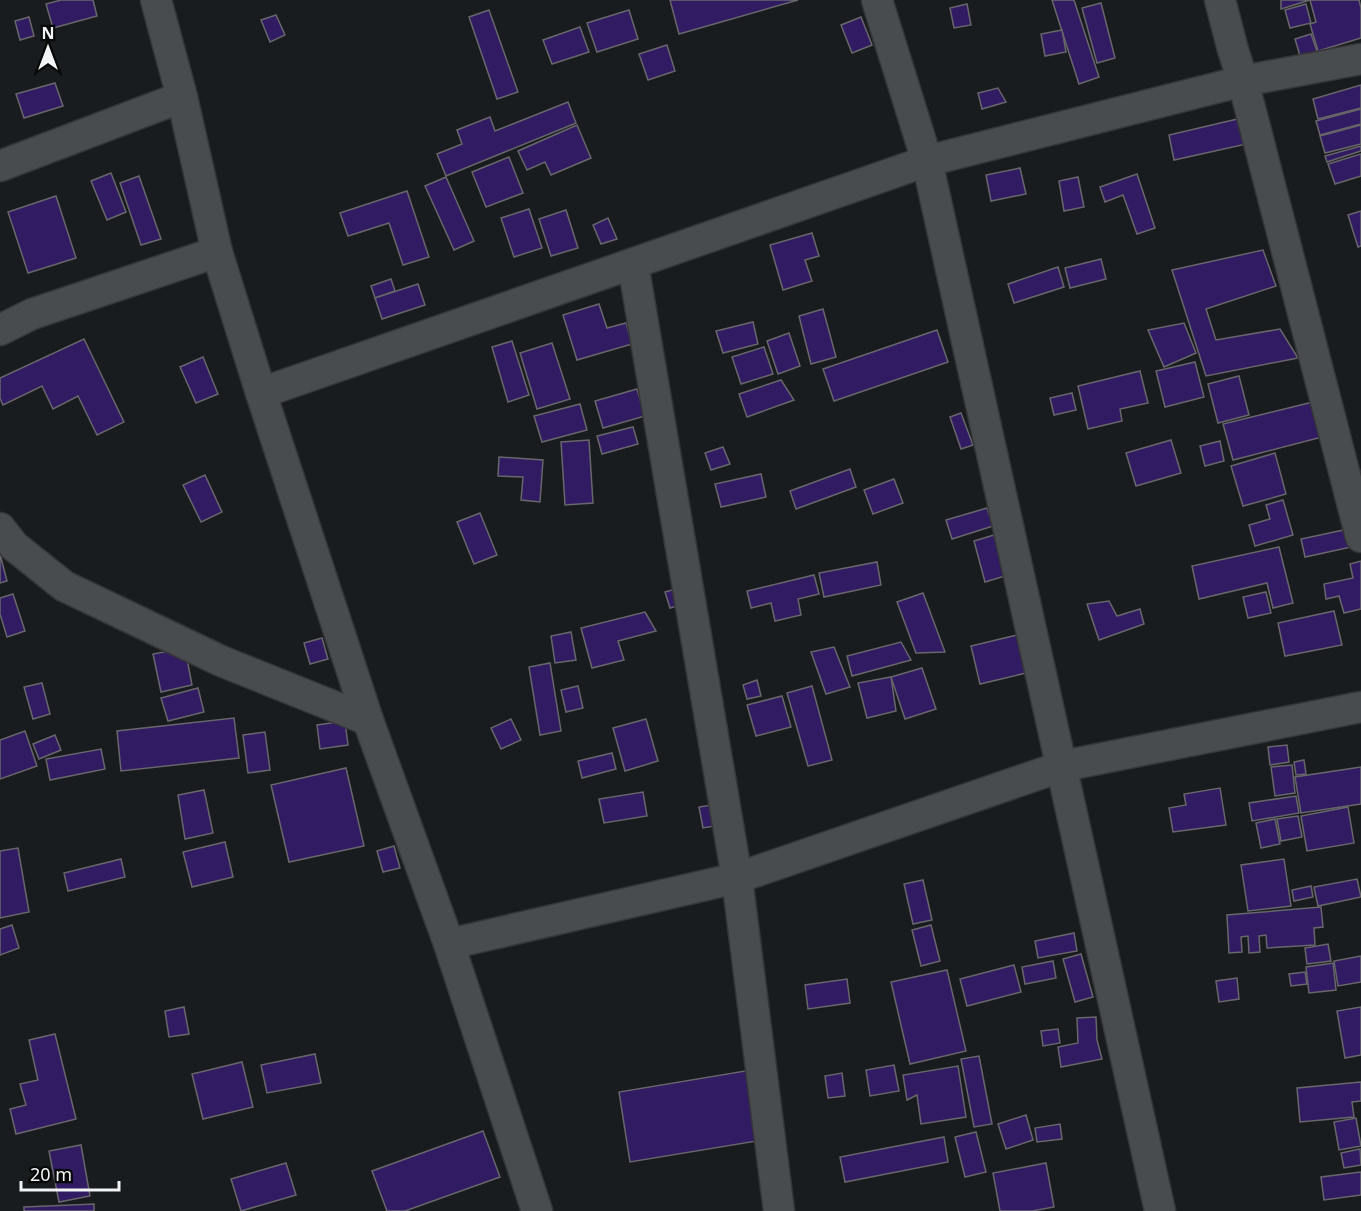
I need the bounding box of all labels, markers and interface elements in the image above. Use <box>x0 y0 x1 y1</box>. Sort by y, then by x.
north arrow <box>18 18 78 78</box>
text: N <box>41 22 55 44</box>
scale bar <box>21 1154 118 1192</box>
text: 20 m <box>30 1162 72 1186</box>

